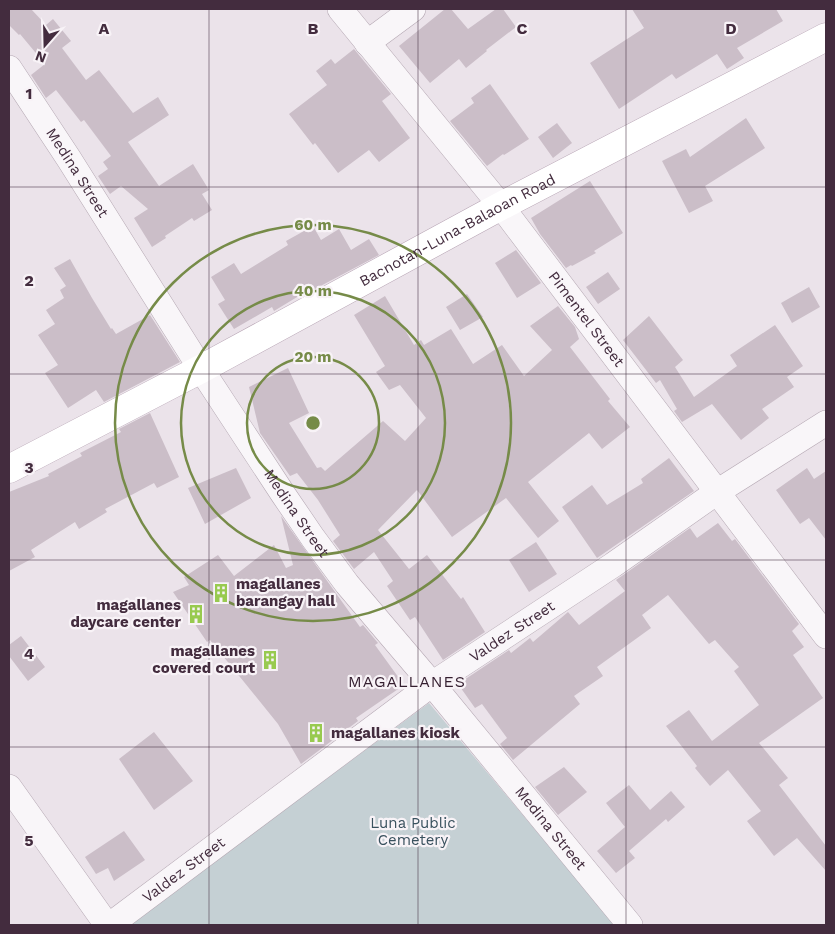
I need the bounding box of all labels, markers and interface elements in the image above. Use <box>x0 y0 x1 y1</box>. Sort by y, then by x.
text: A <box>99 19 110 38</box>
text: B <box>308 19 319 38</box>
text: C <box>517 19 528 38</box>
text: D <box>725 19 737 38</box>
north arrow <box>20 20 70 70</box>
text: N <box>33 48 48 67</box>
text: 1 <box>26 84 32 103</box>
street label: Medina Street <box>42 125 113 221</box>
street label: Bacnotan-Luna-Balaoan Road <box>356 170 558 290</box>
text: 60 m <box>294 216 332 234</box>
street label: Pimentel Street <box>545 268 629 371</box>
text: 2 <box>24 271 34 290</box>
text: 40 m <box>294 282 332 300</box>
text: 20 m <box>294 348 332 366</box>
centre of rings <box>304 414 322 432</box>
text: 3 <box>24 458 34 477</box>
street label: Medina Street <box>260 466 333 561</box>
place label: magallanes barangay hall <box>236 575 335 610</box>
building icon: magallanes barangay hall <box>210 582 232 604</box>
place label: magallanes daycare center <box>70 596 182 631</box>
street label: Valdez Street <box>466 596 559 666</box>
building icon: magallanes daycare center <box>185 603 207 625</box>
place label: magallanes covered court <box>152 642 255 677</box>
text: 4 <box>24 644 34 663</box>
building icon: magallanes covered court <box>259 649 281 671</box>
district label: MAGALLANES <box>348 672 466 691</box>
building icon: magallanes kiosk <box>305 722 327 744</box>
place label: magallanes kiosk <box>331 724 461 742</box>
street label: Medina Street <box>511 783 591 874</box>
park label: Luna Public Cemetery <box>370 814 456 849</box>
text: 5 <box>24 831 34 850</box>
street label: Valdez Street <box>139 833 229 907</box>

